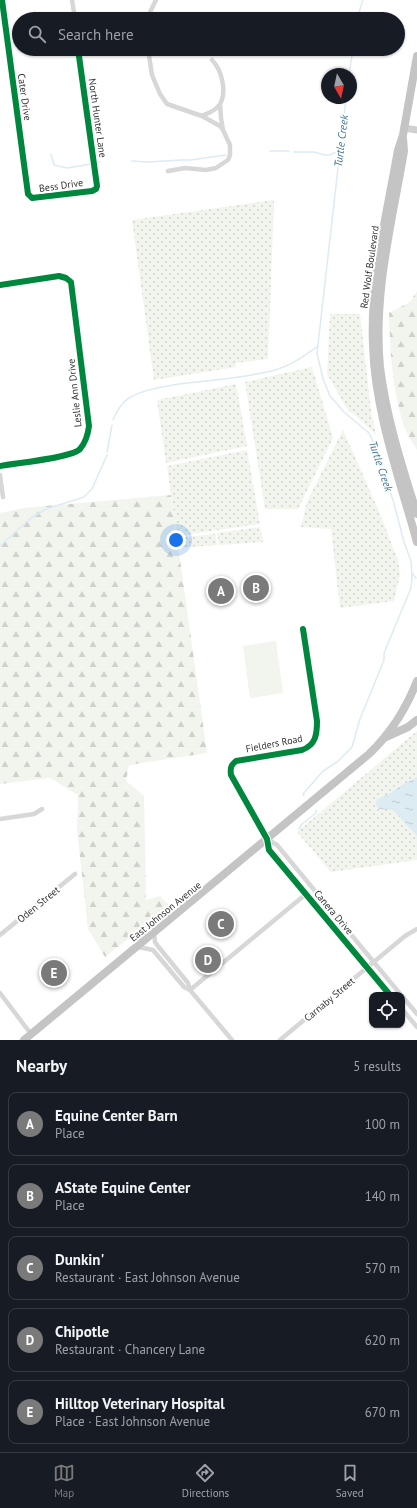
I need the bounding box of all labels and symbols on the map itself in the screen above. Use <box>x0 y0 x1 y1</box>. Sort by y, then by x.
north arrow <box>321 68 357 104</box>
street label: Cater Drive <box>15 73 34 121</box>
street label: North Hunter Lane <box>86 78 109 158</box>
water label: Turtle Creek <box>331 113 351 168</box>
street label: Bess Drive <box>38 176 84 195</box>
street label: Red Wolf Boulevard <box>357 225 382 309</box>
street label: Leslie Ann Drive <box>64 358 85 428</box>
water label: Turtle Creek <box>366 439 397 494</box>
your location <box>166 530 186 550</box>
pin: B <box>243 573 269 603</box>
pin: A <box>208 576 234 606</box>
street label: Fielders Road <box>245 732 304 755</box>
street label: East Johnson Avenue <box>127 879 204 944</box>
street label: Oden Street <box>14 883 63 925</box>
street label: Canera Drive <box>311 887 356 937</box>
pin: C <box>208 909 234 939</box>
pin: D <box>195 945 221 975</box>
pin: E <box>41 958 67 988</box>
street label: Carnaby Street <box>301 974 358 1024</box>

